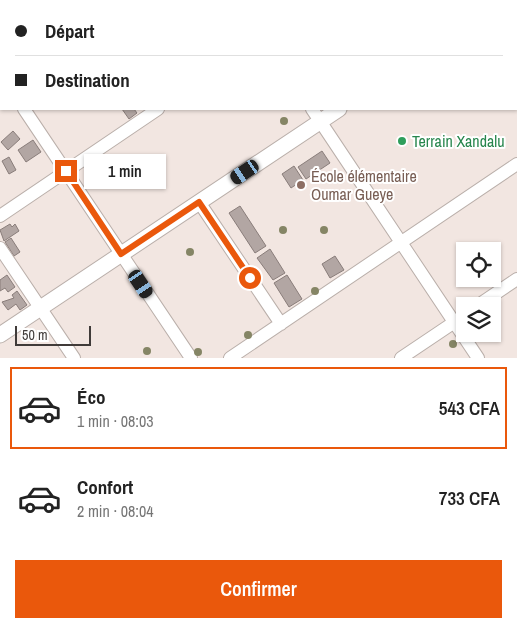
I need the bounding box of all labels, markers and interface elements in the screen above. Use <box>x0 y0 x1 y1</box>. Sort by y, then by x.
text: Départ <box>45 18 94 44</box>
text: Destination <box>45 67 130 93</box>
place label: Terrain Xandalu <box>412 130 504 152</box>
marker: Terrain Xandalu <box>396 135 408 147</box>
callout: 1 min <box>84 154 166 188</box>
car <box>228 157 261 187</box>
route end <box>55 160 77 182</box>
text: 1 min <box>108 160 142 182</box>
place label: École élémentaire Oumar Gueye <box>311 165 417 205</box>
marker: École élémentaire Oumar Gueye <box>295 179 307 191</box>
map controls <box>456 242 501 342</box>
button: locate <box>456 242 501 287</box>
car <box>126 267 155 301</box>
route start <box>239 267 261 289</box>
button: layers <box>456 297 501 342</box>
scale bar <box>15 323 91 346</box>
text: 50 m <box>22 326 48 344</box>
text: Éco <box>77 384 106 410</box>
icon: car <box>17 386 62 431</box>
text: 543 CFA <box>439 395 500 421</box>
text: 1 min · 08:03 <box>77 410 154 432</box>
text: Confort <box>77 474 133 500</box>
icon: car <box>17 476 62 521</box>
text: 733 CFA <box>439 485 500 511</box>
text: 2 min · 08:04 <box>77 500 154 522</box>
button: Confirmer <box>15 560 502 618</box>

